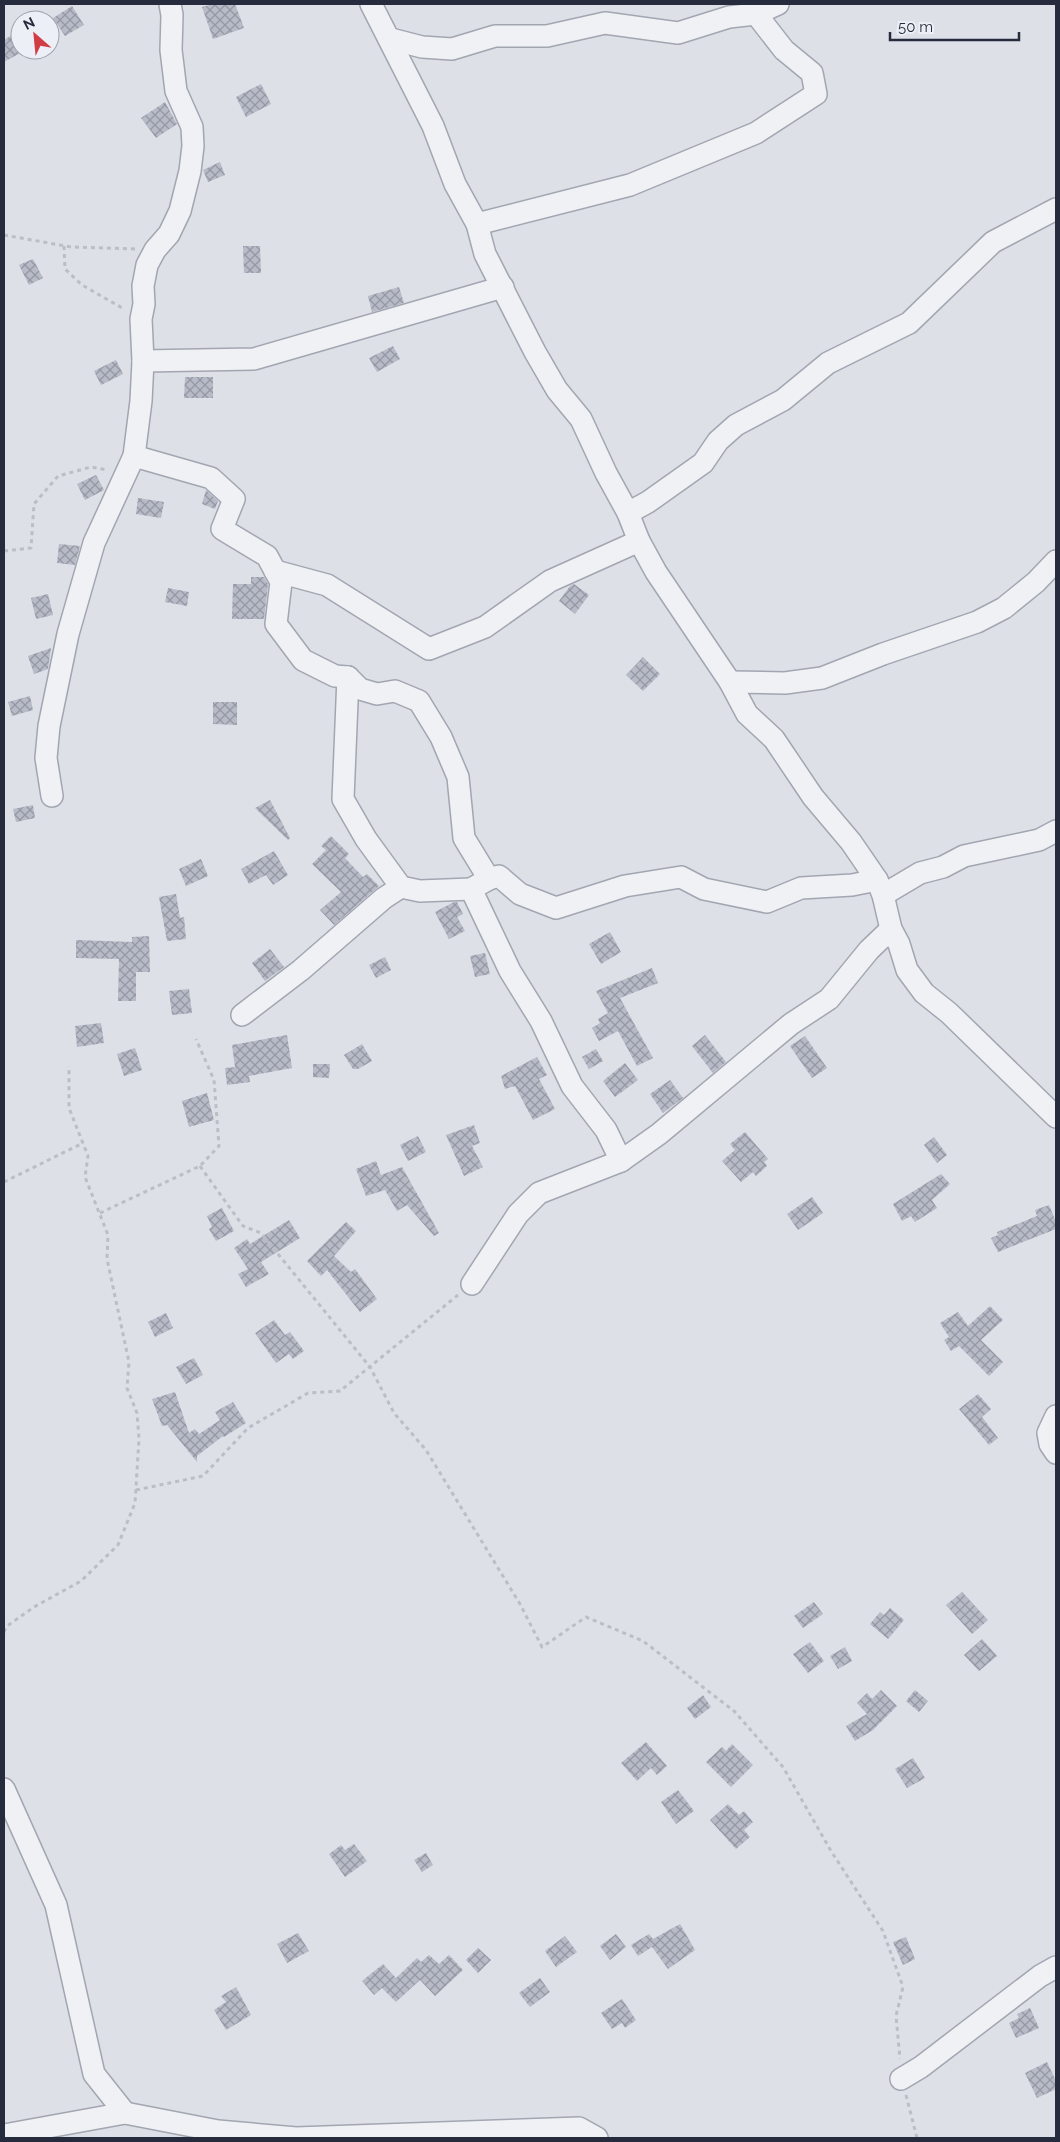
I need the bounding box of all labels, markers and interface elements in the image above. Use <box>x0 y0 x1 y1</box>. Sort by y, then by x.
north arrow <box>10 10 60 60</box>
scale bar <box>890 10 1019 42</box>
text: N <box>21 14 37 33</box>
text: 50 m <box>898 18 933 36</box>

